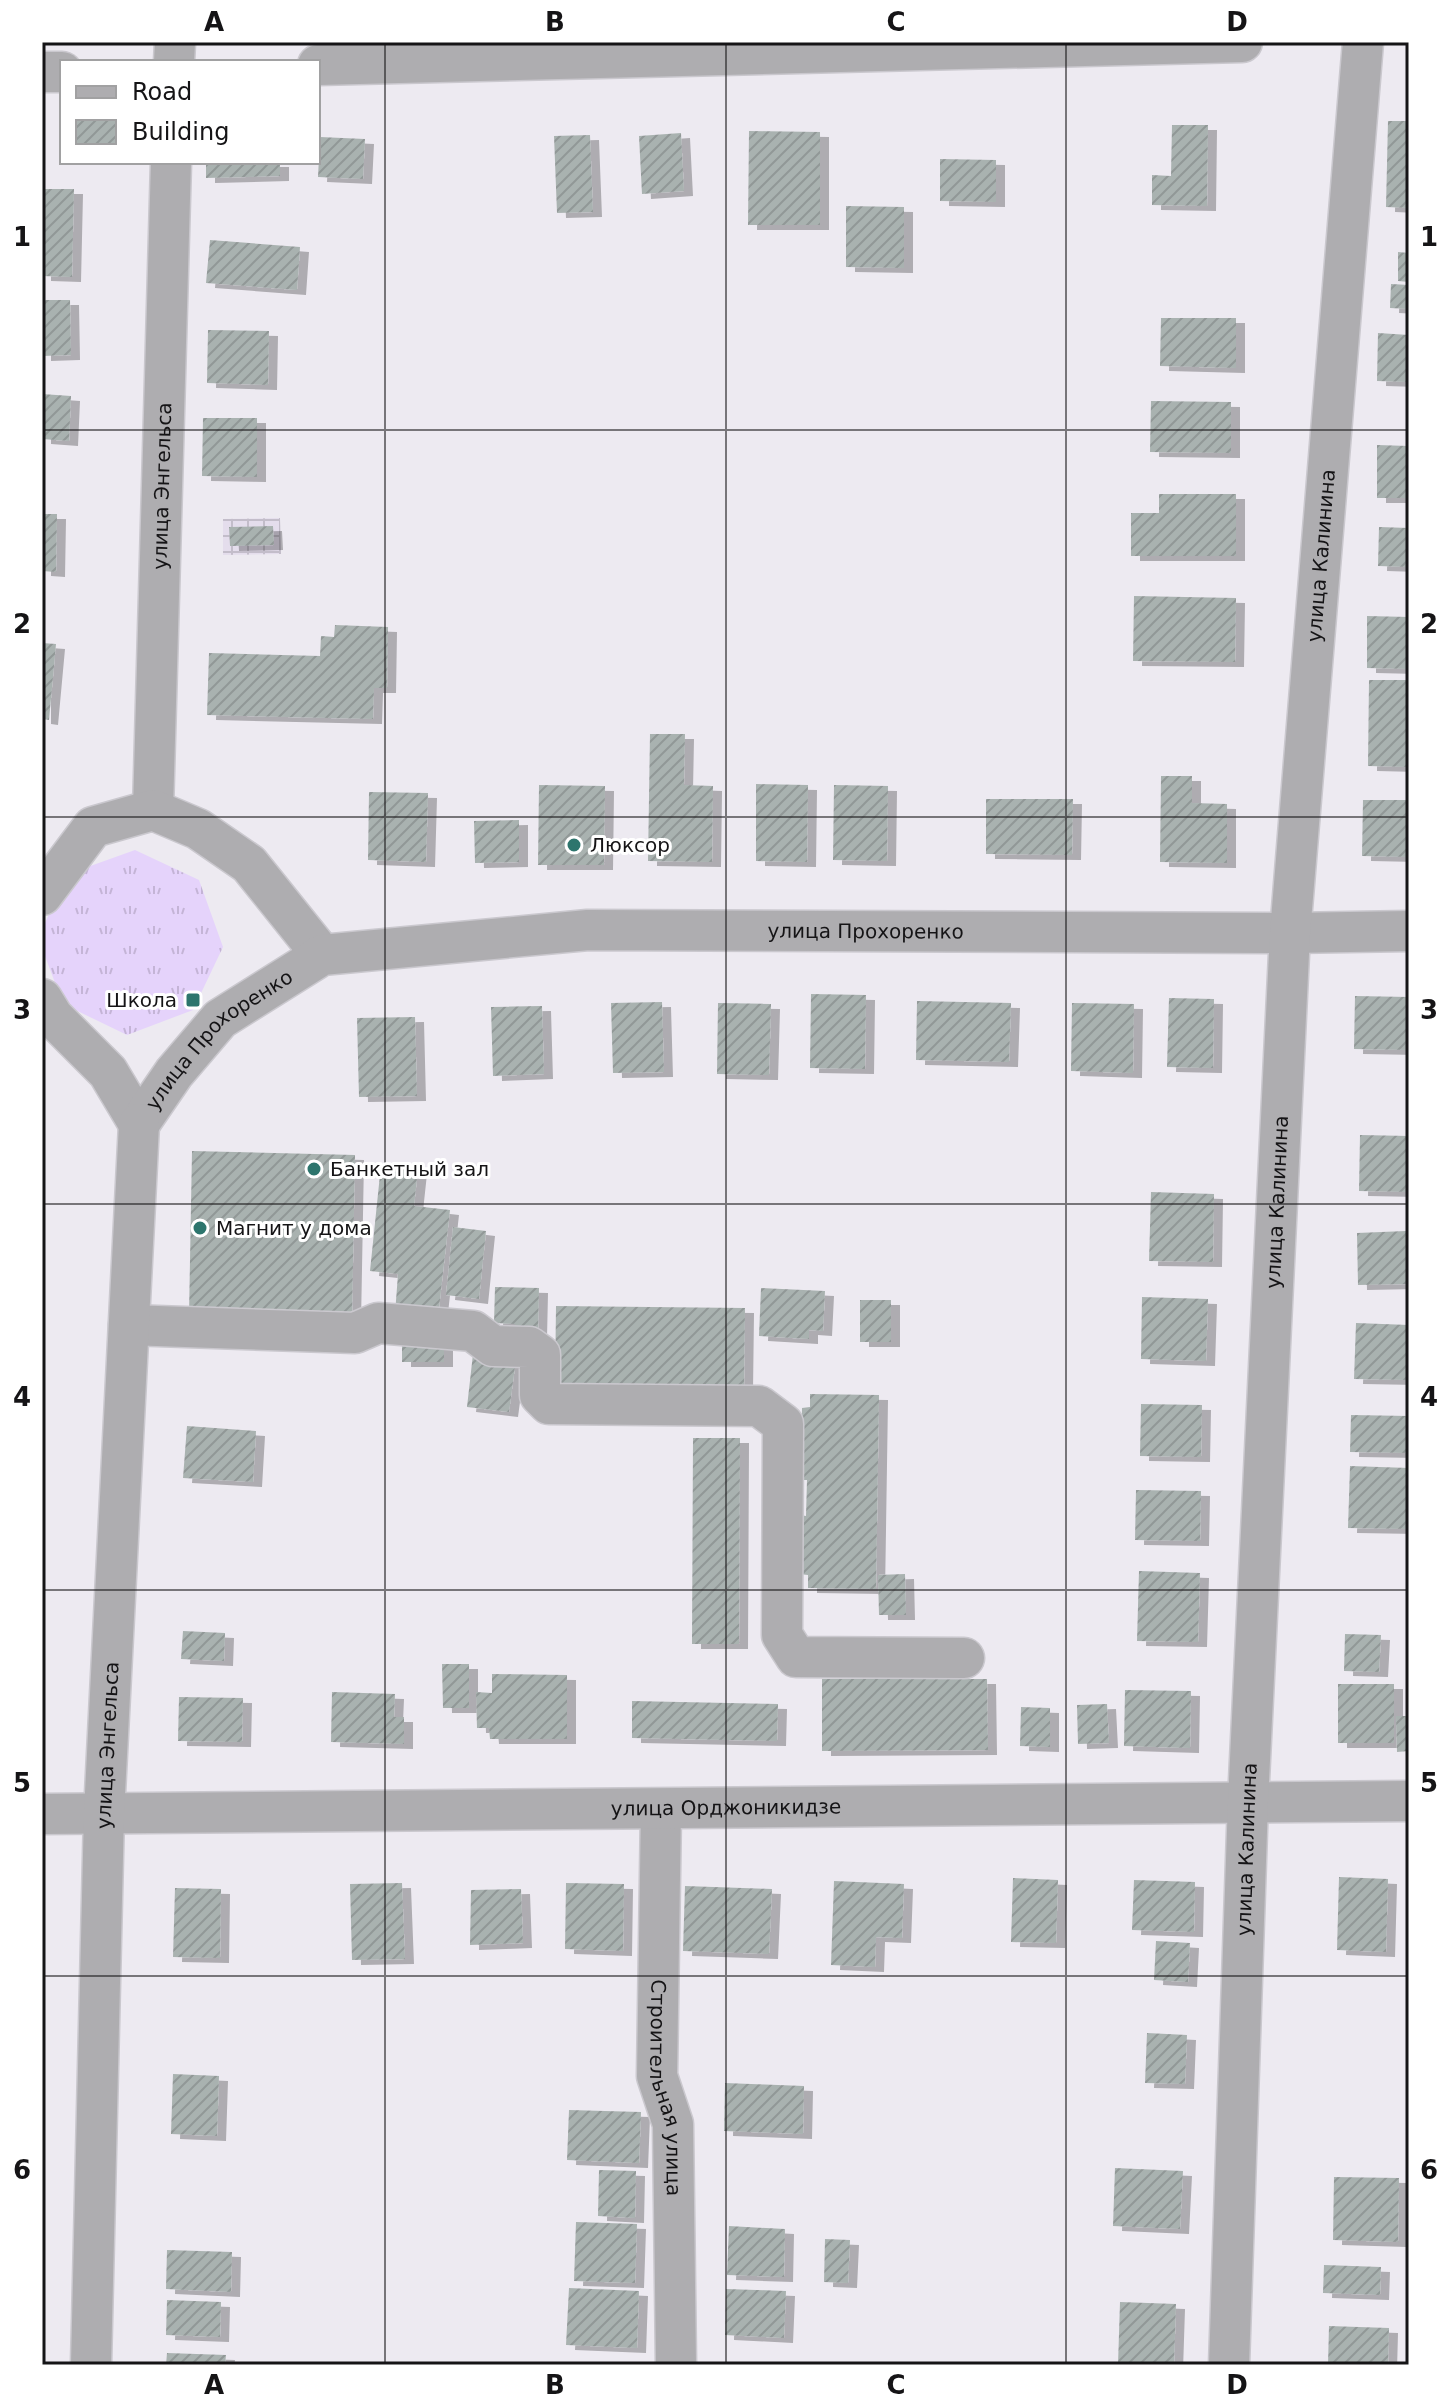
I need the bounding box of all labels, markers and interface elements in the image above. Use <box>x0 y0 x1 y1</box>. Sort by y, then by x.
text: A <box>204 7 224 37</box>
text: B <box>545 7 565 37</box>
text: C <box>886 7 906 37</box>
text: D <box>1226 7 1248 37</box>
legend <box>60 60 320 164</box>
text: Road <box>132 78 192 106</box>
text: Building <box>132 118 229 146</box>
text: 1 <box>13 222 31 252</box>
text: 1 <box>1420 222 1438 252</box>
street label: улица Энгельса <box>148 402 176 570</box>
street label: улица Калинина <box>1302 468 1340 643</box>
text: 2 <box>13 609 31 639</box>
text: 2 <box>1420 609 1438 639</box>
place label: Люксор <box>590 833 670 857</box>
marker: Люксор <box>565 836 583 854</box>
street label: улица Прохоренко <box>767 919 964 944</box>
street label: улица Прохоренко <box>140 964 297 1114</box>
place label: Школа <box>106 988 177 1012</box>
marker: Школа <box>184 991 202 1009</box>
text: 3 <box>13 995 31 1025</box>
text: 3 <box>1420 995 1438 1025</box>
street label: улица Калинина <box>1261 1115 1293 1289</box>
place label: Банкетный зал <box>330 1157 489 1181</box>
marker: Банкетный зал <box>305 1160 323 1178</box>
place label: Магнит у дома <box>216 1216 372 1240</box>
marker: Магнит у дома <box>191 1219 209 1237</box>
text: 4 <box>13 1382 31 1412</box>
text: 4 <box>1420 1382 1438 1412</box>
street label: улица Энгельса <box>92 1661 124 1829</box>
street label: улица Калинина <box>1231 1762 1262 1936</box>
text: 5 <box>13 1768 31 1798</box>
text: 5 <box>1420 1768 1438 1798</box>
street label: улица Орджоникидзе <box>611 1794 841 1821</box>
street label: Строительная улица <box>645 1979 686 2196</box>
text: 6 <box>13 2155 31 2185</box>
text: 6 <box>1420 2155 1438 2185</box>
text: A <box>204 2370 224 2400</box>
text: B <box>545 2370 565 2400</box>
text: C <box>886 2370 906 2400</box>
text: D <box>1226 2370 1248 2400</box>

